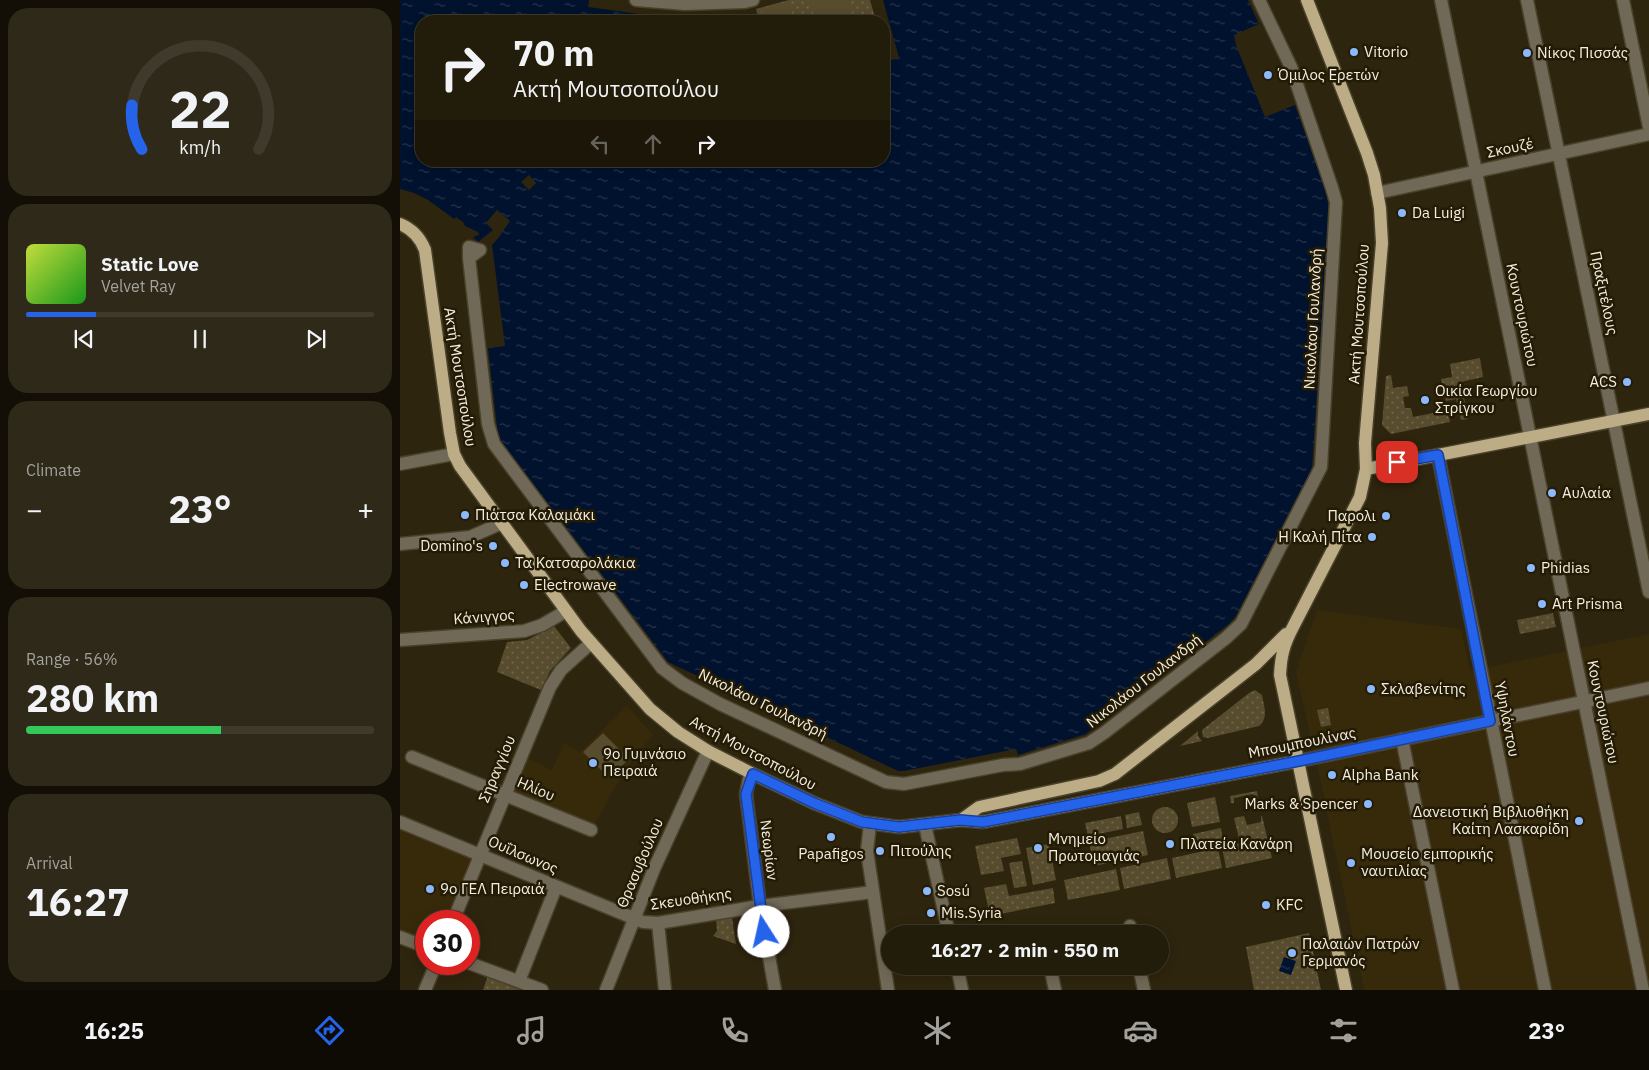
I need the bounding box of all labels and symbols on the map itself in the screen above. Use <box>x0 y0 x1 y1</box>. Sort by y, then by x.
place label: Vitorio <box>1364 42 1408 61</box>
place label: Νίκος Πισσάς <box>1537 43 1628 62</box>
marker: Vitorio <box>1348 46 1360 58</box>
marker: Νίκος Πισσάς <box>1521 47 1533 59</box>
place label: Όμιλος Ερετών <box>1277 65 1379 84</box>
marker: Όμιλος Ερετών <box>1262 69 1274 81</box>
street label: Σκουζέ <box>1485 133 1535 162</box>
place label: Da Luigi <box>1412 203 1465 222</box>
marker: Da Luigi <box>1396 207 1408 219</box>
street label: Ακτή Μουτσοπούλου <box>1344 243 1373 385</box>
street label: Νικολάου Γουλανδρή <box>1299 248 1326 390</box>
street label: Πραξιτέλους <box>1586 249 1623 337</box>
street label: Κουντουριώτου <box>1502 261 1543 368</box>
street label: Ακτή Μουτσοπούλου <box>440 306 481 448</box>
place label: ACS <box>1590 372 1617 391</box>
marker: ACS <box>1621 376 1633 388</box>
place label: Οικία Γεωργίου Στρίγκου <box>1435 381 1538 417</box>
marker: Οικία Γεωργίου Στρίγκου <box>1419 394 1431 406</box>
pin <box>1376 441 1418 483</box>
place label: Αυλαία <box>1562 483 1611 502</box>
marker: Αυλαία <box>1546 487 1558 499</box>
place label: Πιάτσα Καλαμάκι <box>475 505 595 524</box>
place label: Παρολι <box>1327 506 1377 525</box>
marker: Πιάτσα Καλαμάκι <box>459 509 471 521</box>
marker: Παρολι <box>1380 510 1392 522</box>
place label: Η Καλή Πίτα <box>1278 527 1362 546</box>
marker: Η Καλή Πίτα <box>1366 531 1378 543</box>
place label: Domino's <box>420 536 483 555</box>
marker: Domino's <box>487 540 499 552</box>
place label: Τα Κατσαρολάκια <box>515 553 636 572</box>
marker: Τα Κατσαρολάκια <box>499 557 511 569</box>
place label: Phidias <box>1541 558 1590 577</box>
marker: Phidias <box>1525 562 1537 574</box>
place label: Electrowave <box>534 575 616 594</box>
marker: Electrowave <box>518 579 530 591</box>
place label: Art Prisma <box>1552 594 1623 613</box>
marker: Art Prisma <box>1536 598 1548 610</box>
street label: Κάνιγγος <box>453 605 515 628</box>
street label: Νικολάου Γουλανδρή <box>1082 630 1205 732</box>
street label: Κουντουριώτου <box>1583 658 1624 765</box>
street label: Νικολάου Γουλανδρή <box>696 664 831 743</box>
place label: Σκλαβενίτης <box>1381 679 1466 698</box>
street label: Υψηλάντου <box>1491 679 1524 758</box>
marker: Σκλαβενίτης <box>1365 683 1377 695</box>
street label: Ακτή Μουτσοπούλου <box>687 711 820 794</box>
street label: Μπουμπουλίνας <box>1246 723 1357 762</box>
street label: Σηραγγίου <box>474 732 519 805</box>
place label: 9ο Γυμνάσιο Πειραιά <box>603 744 686 780</box>
marker: 9ο Γυμνάσιο Πειραιά <box>587 757 599 769</box>
place label: Alpha Bank <box>1342 765 1419 784</box>
marker: Alpha Bank <box>1326 769 1338 781</box>
street label: Ηλίου <box>514 772 558 805</box>
place label: Marks & Spencer <box>1244 794 1358 813</box>
marker: Marks & Spencer <box>1362 798 1374 810</box>
place label: Δανειστική Βιβλιοθήκη Καίτη Λασκαρίδη <box>1413 802 1569 838</box>
street label: Θρασυβούλου <box>612 815 667 911</box>
marker: Δανειστική Βιβλιοθήκη Καίτη Λασκαρίδη <box>1573 815 1585 827</box>
street label: Νεωρίων <box>756 819 783 882</box>
place label: Μνημείο Πρωτομαγιάς <box>1048 829 1140 865</box>
street label: Ουΐλσωνος <box>485 831 561 878</box>
marker: Papafigos <box>825 831 837 843</box>
place label: Πλατεία Κανάρη <box>1180 834 1293 853</box>
marker: Πλατεία Κανάρη <box>1164 838 1176 850</box>
place label: Πιτούλης <box>890 841 952 860</box>
marker: Μνημείο Πρωτομαγιάς <box>1032 842 1044 854</box>
place label: Papafigos <box>798 844 864 863</box>
place label: Μουσείο εμπορικής ναυτιλίας <box>1361 844 1494 880</box>
marker: Πιτούλης <box>874 845 886 857</box>
marker: Μουσείο εμπορικής ναυτιλίας <box>1345 857 1357 869</box>
place label: 9ο ΓΕΛ Πειραιά <box>440 879 545 898</box>
place label: Sosú <box>937 881 970 900</box>
marker: 9ο ΓΕΛ Πειραιά <box>424 883 436 895</box>
street label: Σκευοθήκης <box>649 883 733 914</box>
marker: Sosú <box>921 885 933 897</box>
place label: KFC <box>1276 895 1303 914</box>
marker: KFC <box>1260 899 1272 911</box>
place label: Mis.Syria <box>941 903 1002 922</box>
position arrow <box>737 905 789 957</box>
marker: Mis.Syria <box>925 907 937 919</box>
speed limit sign: 30 <box>415 910 480 975</box>
place label: Παλαιών Πατρών Γερμανός <box>1302 934 1420 970</box>
marker: Παλαιών Πατρών Γερμανός <box>1286 947 1298 959</box>

